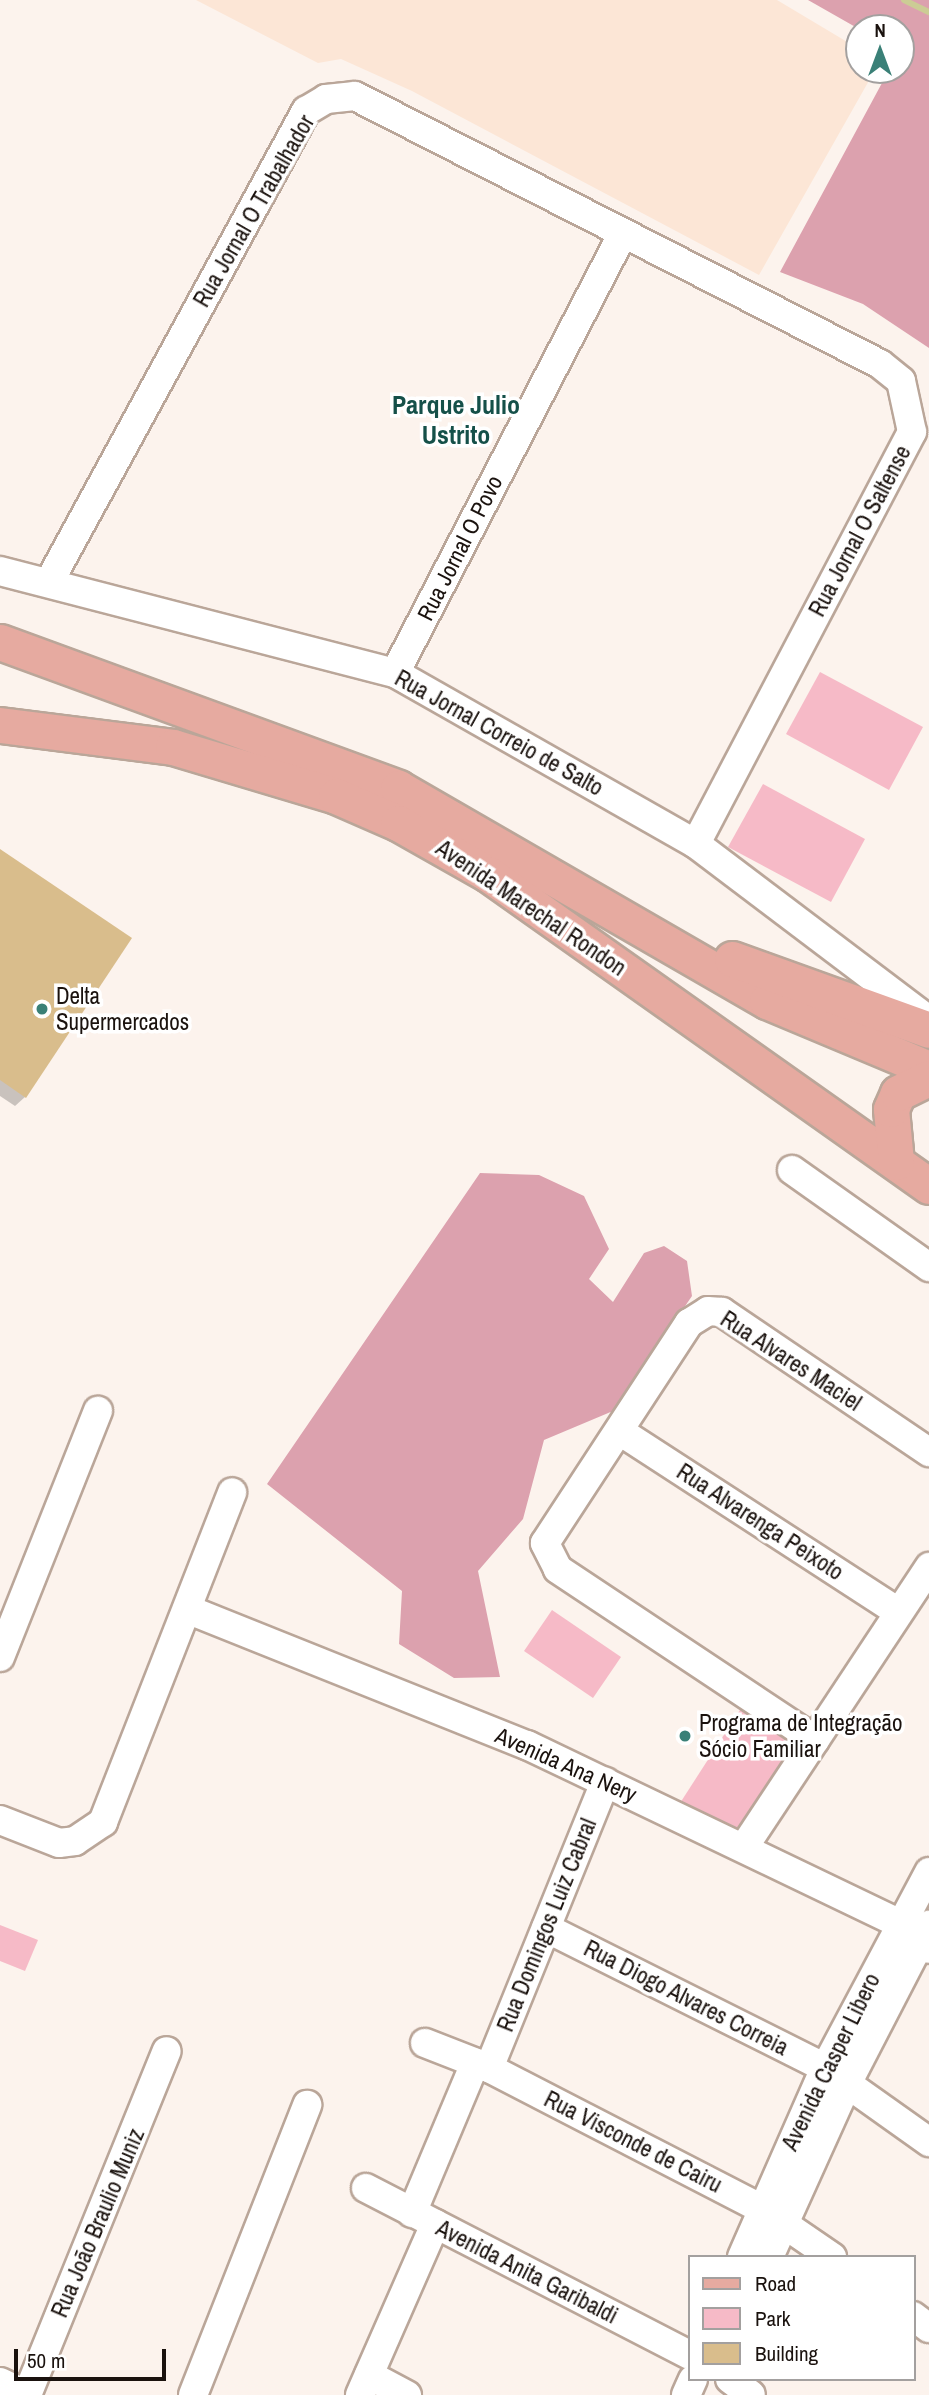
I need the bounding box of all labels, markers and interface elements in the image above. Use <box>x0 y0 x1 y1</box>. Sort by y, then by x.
north arrow <box>845 14 915 84</box>
text: N <box>874 17 886 43</box>
street label: Rua Jornal O Trabalhador <box>188 110 320 312</box>
district label: Parque Julio Ustrito <box>392 389 520 450</box>
street label: Rua Jornal O Saltense <box>803 441 917 621</box>
street label: Rua Jornal O Povo <box>412 471 508 625</box>
street label: Rua Jornal Correio de Salto <box>390 664 608 802</box>
street label: Avenida Marechal Rondon <box>431 834 631 982</box>
place label: Delta Supermercados <box>56 982 189 1036</box>
marker: Delta Supermercados <box>34 1001 50 1017</box>
street label: Rua Alvares Maciel <box>715 1305 867 1417</box>
street label: Rua Alvarenga Peixoto <box>671 1458 849 1586</box>
place label: Programa de Integração Sócio Familiar <box>699 1709 902 1763</box>
street label: Avenida Ana Nery <box>491 1721 641 1809</box>
marker: Programa de Integração Sócio Familiar <box>677 1728 693 1744</box>
street label: Rua Domingos Luiz Cabral <box>492 1814 602 2036</box>
street label: Rua Diogo Alvares Correia <box>579 1934 793 2062</box>
street label: Avenida Casper Libero <box>776 1969 886 2155</box>
street label: Rua Visconde de Cairu <box>540 2085 726 2199</box>
street label: Rua João Braulio Muniz <box>46 2124 150 2322</box>
street label: Avenida Anita Garibaldi <box>431 2214 623 2330</box>
legend <box>688 2255 915 2381</box>
text: Road <box>755 2269 796 2298</box>
text: Park <box>755 2304 790 2333</box>
scale bar <box>18 2336 170 2380</box>
text: Building <box>755 2339 818 2368</box>
text: 50 m <box>27 2346 65 2375</box>

